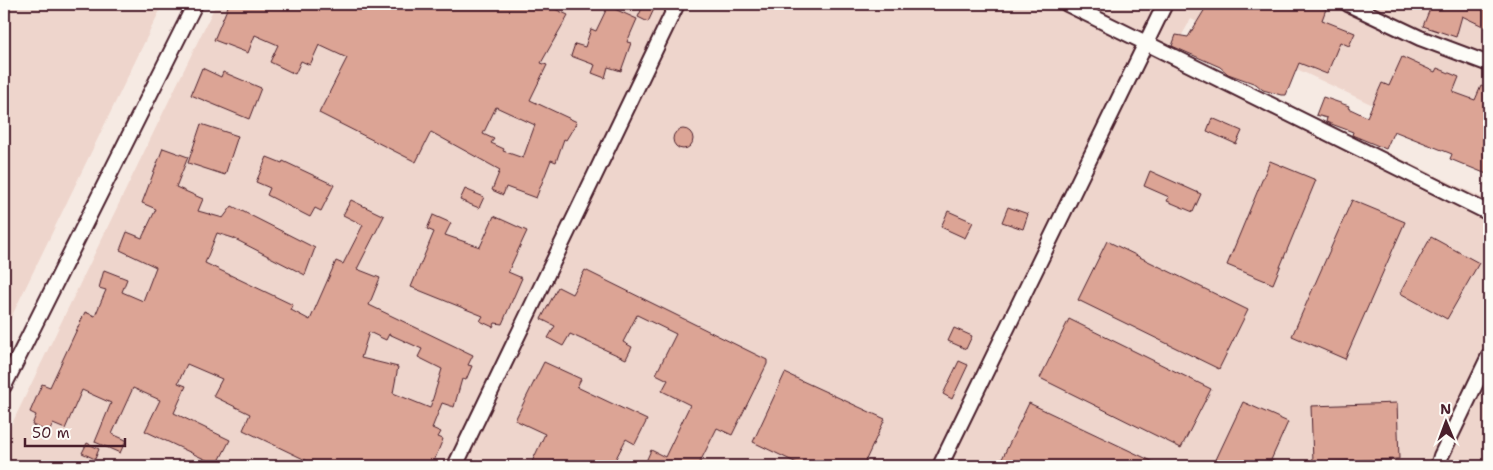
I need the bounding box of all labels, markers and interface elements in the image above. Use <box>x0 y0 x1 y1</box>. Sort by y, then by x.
north arrow <box>1420 398 1470 448</box>
text: N <box>1440 400 1451 418</box>
scale bar <box>25 415 125 447</box>
text: 50 m <box>32 423 70 443</box>

